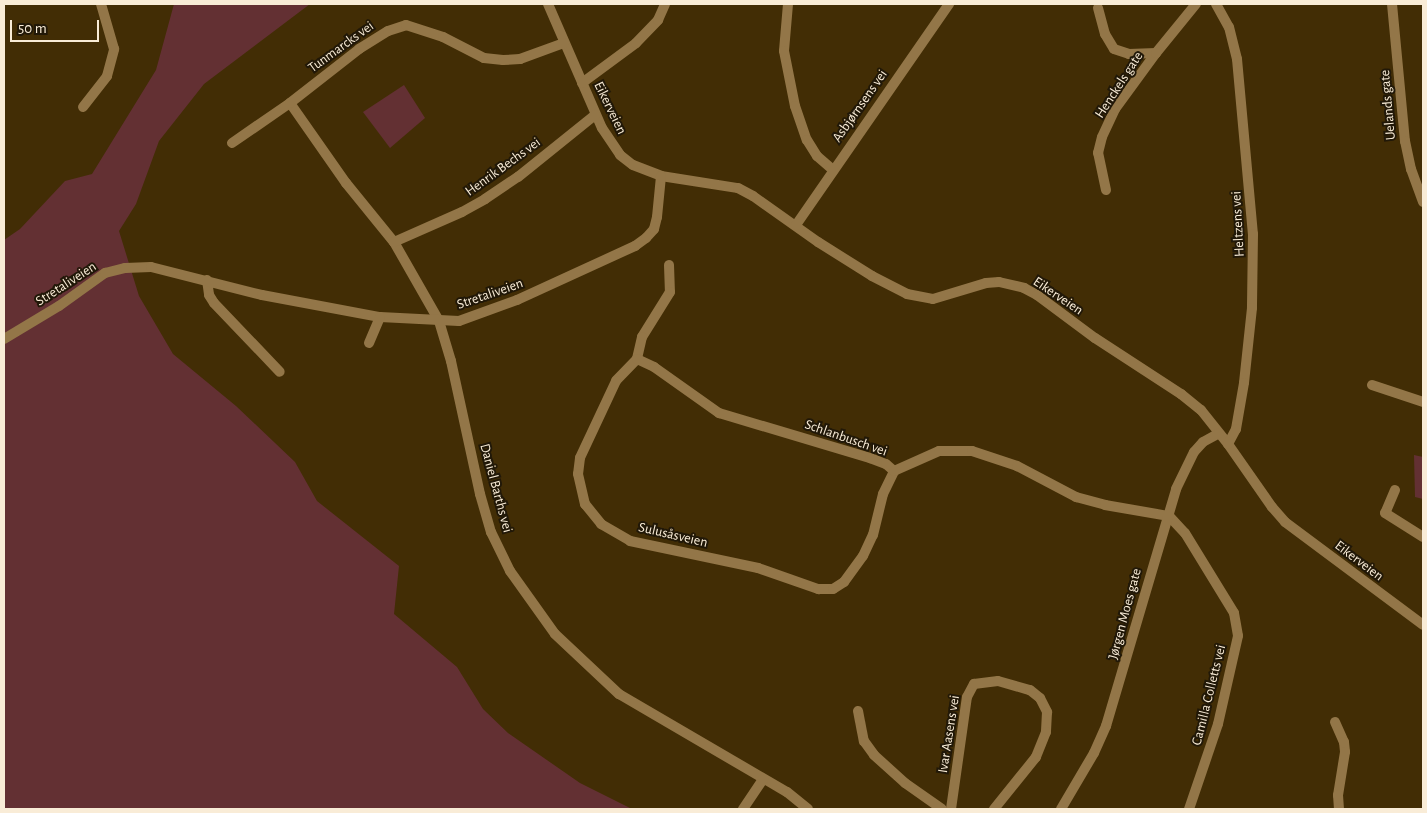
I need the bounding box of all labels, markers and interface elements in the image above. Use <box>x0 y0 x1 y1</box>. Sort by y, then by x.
scale bar <box>12 10 101 42</box>
street label: Tunmarcks vei <box>305 18 377 76</box>
text: 50 m <box>18 21 47 36</box>
street label: Henckels gate <box>1091 49 1147 121</box>
street label: Asbjørnsens vei <box>829 67 891 145</box>
street label: Uelands gate <box>1377 69 1399 141</box>
street label: Eikerveien <box>590 79 630 137</box>
street label: Henrik Bechs vei <box>462 134 544 200</box>
street label: Heltzens vei <box>1228 191 1248 257</box>
street label: Stretaliveien <box>32 258 100 310</box>
street label: Eikerveien <box>1030 273 1086 319</box>
street label: Stretaliveien <box>455 275 525 313</box>
street label: Schlanbusch vei <box>803 416 889 460</box>
street label: Daniel Barths vei <box>476 442 516 534</box>
street label: Sulusåsveien <box>637 519 709 551</box>
street label: Eikerveien <box>1331 537 1387 585</box>
street label: Jørgen Moes gate <box>1105 567 1145 661</box>
street label: Camilla Colletts vei <box>1188 643 1230 747</box>
street label: Ivar Aasens vei <box>935 694 963 774</box>

